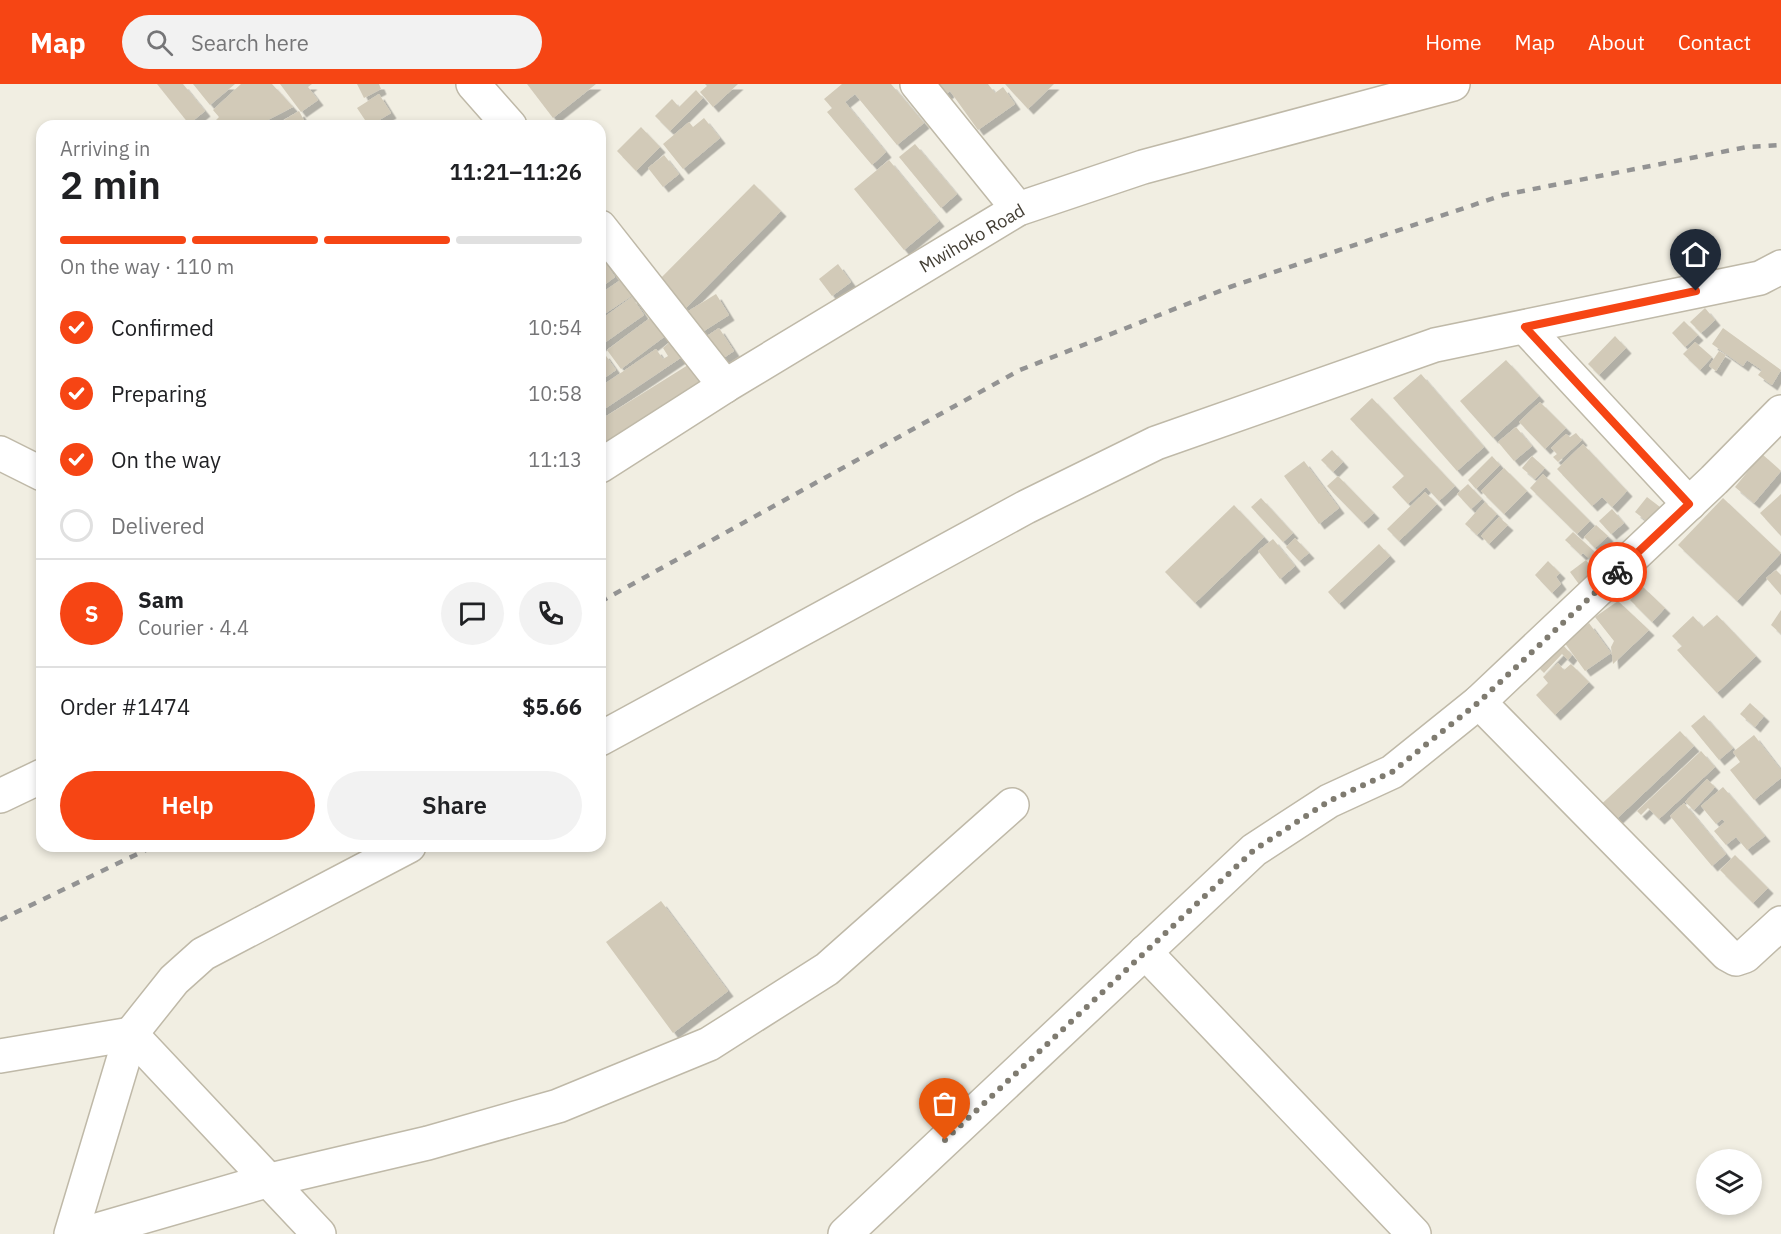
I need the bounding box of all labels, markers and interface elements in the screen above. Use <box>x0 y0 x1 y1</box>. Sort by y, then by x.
search box <box>122 15 542 69</box>
text: Map <box>30 24 86 61</box>
icon: search <box>143 26 176 59</box>
text: Search here <box>191 28 309 57</box>
text: Home <box>1425 28 1482 56</box>
text: Map <box>1515 28 1555 56</box>
text: About <box>1588 28 1645 56</box>
text: Contact <box>1678 28 1751 56</box>
text: Arriving in <box>60 135 150 162</box>
text: 11:21–11:26 <box>449 157 582 186</box>
text: 2 min <box>60 159 161 210</box>
street label: Mwihoko Road <box>915 199 1029 277</box>
pin <box>1670 229 1721 291</box>
icon: home <box>1679 238 1712 271</box>
text: On the way · 110 m <box>60 253 234 280</box>
icon: check <box>60 311 93 344</box>
text: Confirmed <box>111 313 214 342</box>
text: 10:54 <box>528 314 582 341</box>
icon: check <box>60 377 93 410</box>
text: Preparing <box>111 379 206 408</box>
text: 10:58 <box>528 380 582 407</box>
icon: check <box>60 443 93 476</box>
text: On the way <box>111 445 221 474</box>
text: 11:13 <box>528 446 582 473</box>
text: Delivered <box>111 511 205 540</box>
courier <box>1587 542 1647 602</box>
icon: bike <box>1601 556 1634 589</box>
button: chat <box>441 582 504 645</box>
button: phone <box>519 582 582 645</box>
text: Sam <box>138 585 184 614</box>
text: S <box>85 599 98 628</box>
text: Courier · 4.4 <box>138 614 249 641</box>
text: Order #1474 <box>60 692 190 721</box>
text: $5.66 <box>522 692 582 721</box>
button: Help <box>60 771 315 840</box>
button: Share <box>327 771 582 840</box>
pin <box>919 1078 970 1140</box>
icon: bag <box>928 1087 961 1120</box>
map controls <box>1696 1149 1762 1215</box>
button: layers <box>1696 1149 1762 1215</box>

